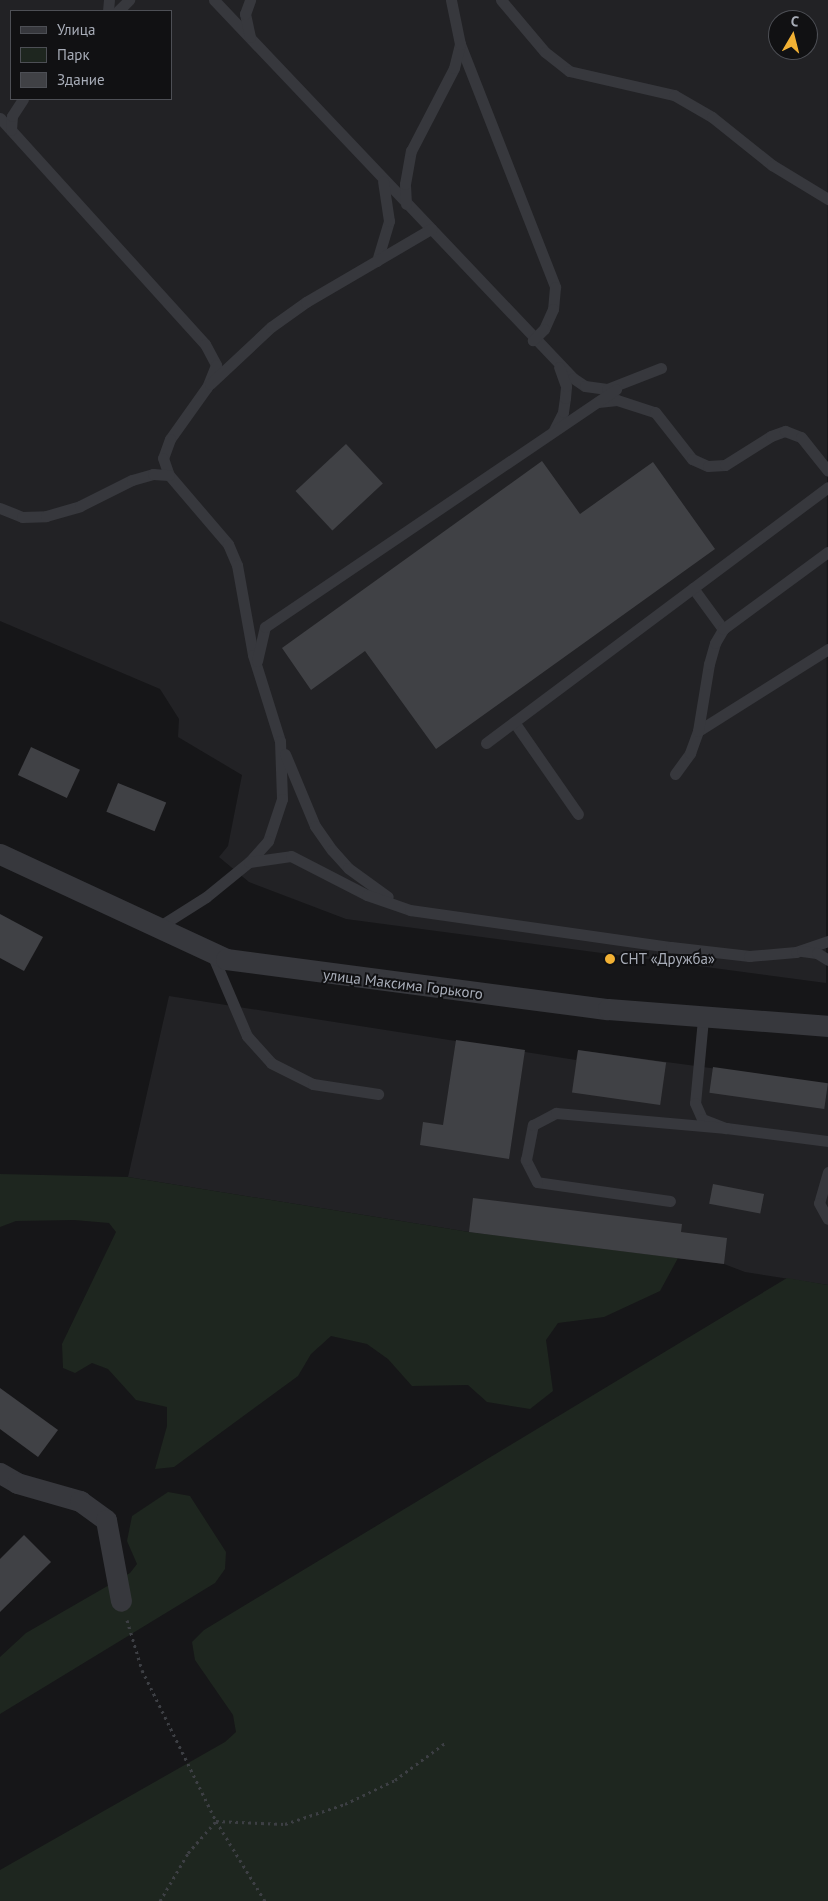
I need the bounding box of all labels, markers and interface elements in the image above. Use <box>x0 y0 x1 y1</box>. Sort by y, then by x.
legend <box>10 10 172 100</box>
north arrow <box>768 10 818 60</box>
text: С <box>790 12 800 31</box>
text: Улица <box>57 20 95 39</box>
text: Парк <box>57 45 90 64</box>
text: Здание <box>57 70 105 89</box>
place label: СНТ «Дружба» <box>620 950 716 968</box>
marker: СНТ «Дружба» <box>604 953 616 965</box>
street label: улица Максима Горького <box>322 965 484 1003</box>

